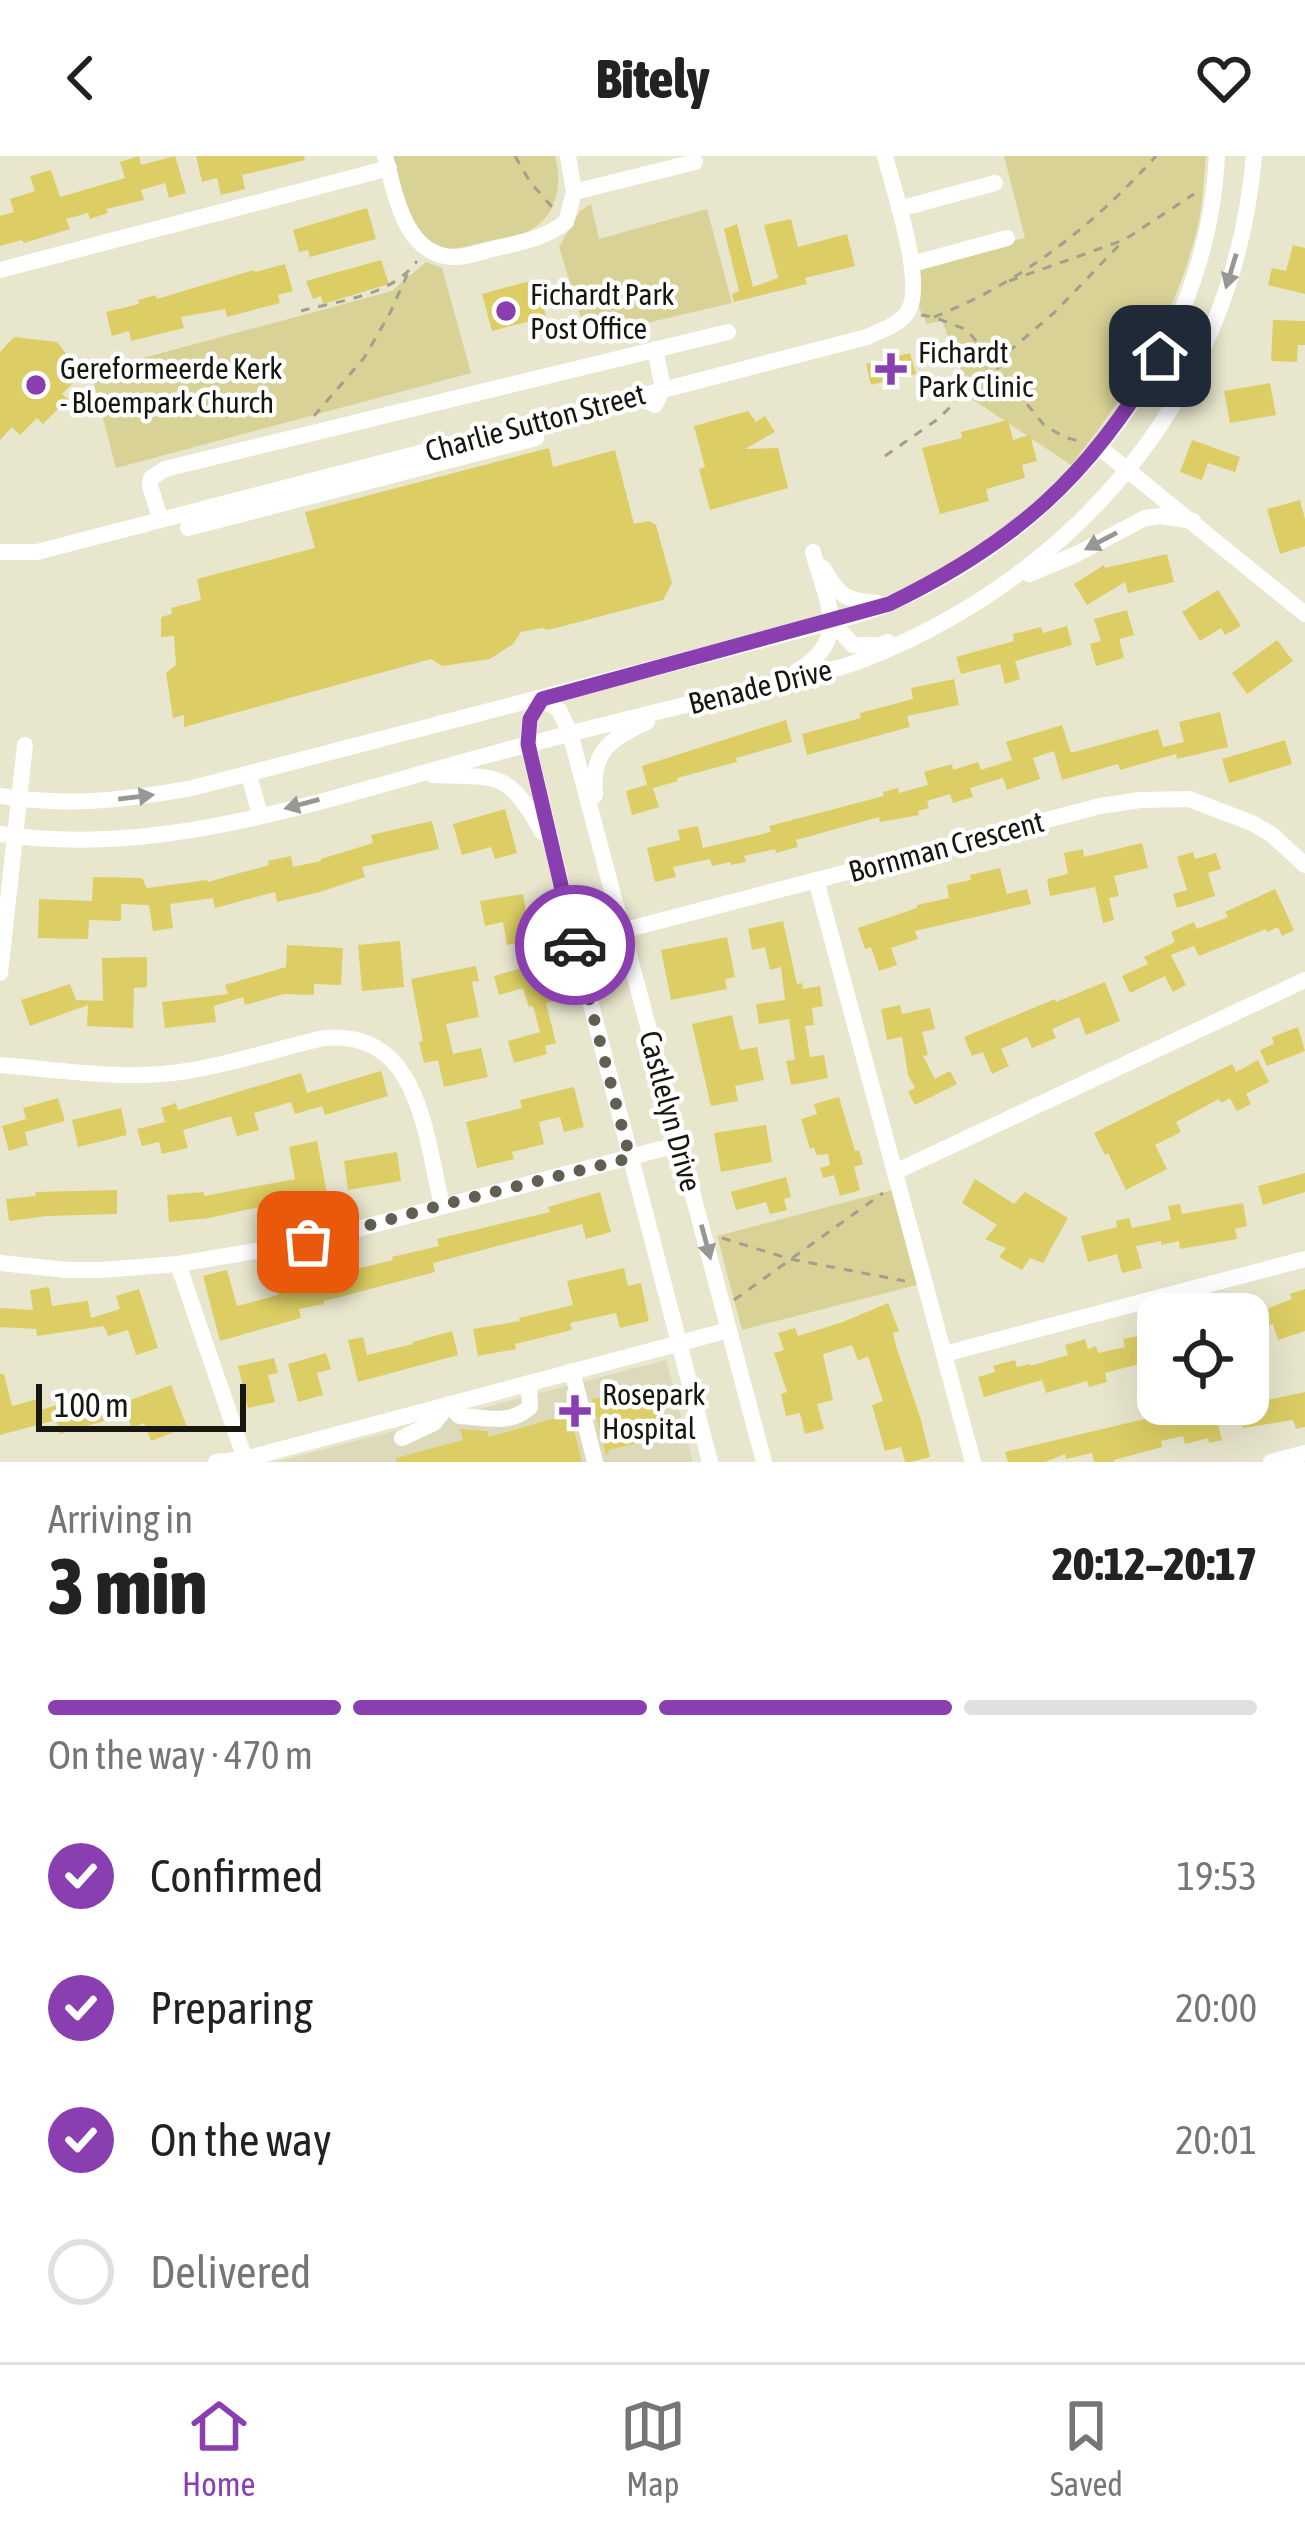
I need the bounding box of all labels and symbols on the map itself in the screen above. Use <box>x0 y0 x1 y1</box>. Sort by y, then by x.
one-way arrow <box>1221 253 1239 289</box>
place label: Fichardt Park Post Office <box>530 277 675 345</box>
marker: Fichardt Park Post Office <box>493 298 519 324</box>
pin <box>1109 305 1211 407</box>
place label: Fichardt Park Clinic <box>918 335 1034 403</box>
place label: Gereformeerde Kerk - Bloempark Church <box>60 351 282 419</box>
marker: Fichardt Park Clinic <box>875 353 907 385</box>
marker: Gereformeerde Kerk - Bloempark Church <box>23 372 49 398</box>
street label: Charlie Sutton Street <box>421 376 649 468</box>
one-way arrow <box>1084 530 1119 551</box>
street label: Benade Drive <box>685 652 835 720</box>
one-way arrow <box>118 788 155 807</box>
one-way arrow <box>283 796 320 815</box>
street label: Bornman Crescent <box>845 804 1047 888</box>
courier <box>515 885 635 1005</box>
street label: Castlelyn Drive <box>633 1027 709 1195</box>
pin <box>257 1191 359 1293</box>
one-way arrow <box>697 1223 716 1260</box>
place label: Rosepark Hospital <box>602 1377 706 1445</box>
scale bar <box>36 1378 246 1431</box>
marker: Rosepark Hospital <box>559 1395 591 1427</box>

